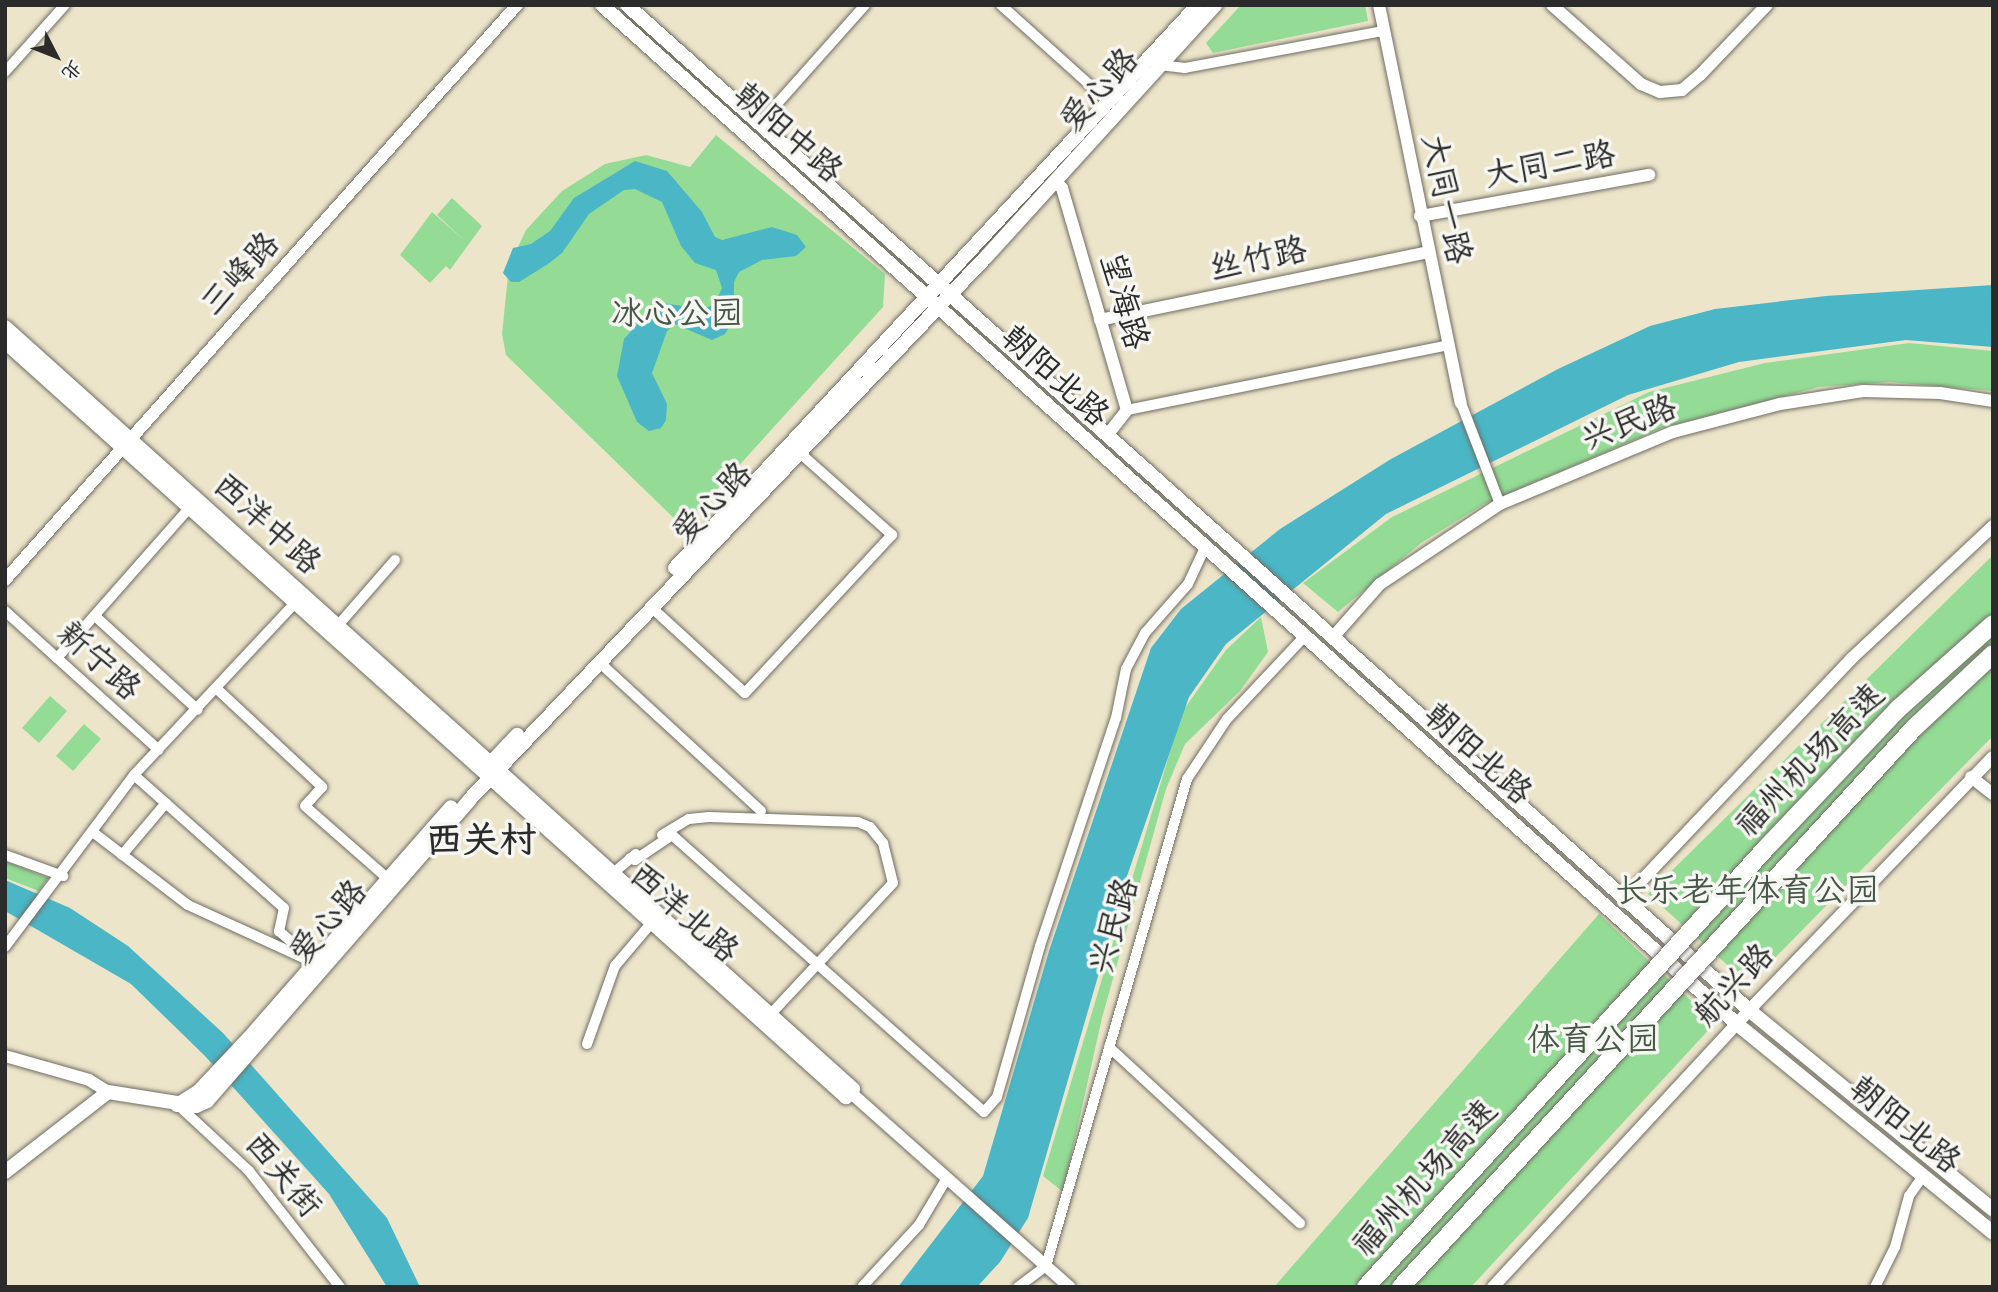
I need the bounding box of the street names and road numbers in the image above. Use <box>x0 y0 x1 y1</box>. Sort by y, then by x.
street label: 爱心路 <box>1051 40 1147 140</box>
street label: 朝阳中路 <box>725 75 851 191</box>
street label: 大同一路 <box>1413 130 1479 268</box>
street label: 大同二路 <box>1482 134 1618 196</box>
street label: 三峰路 <box>192 224 288 324</box>
street label: 丝竹路 <box>1205 229 1311 289</box>
street label: 望海路 <box>1091 248 1157 354</box>
street label: 朝阳北路 <box>993 317 1117 435</box>
street label: 兴民路 <box>1576 387 1682 459</box>
street label: 爱心路 <box>663 454 761 552</box>
street label: 西洋中路 <box>205 465 329 583</box>
street label: 新宁路 <box>49 613 149 709</box>
street label: 福州机场高速 <box>1727 675 1893 845</box>
street label: 朝阳北路 <box>1416 695 1540 813</box>
street label: 西洋北路 <box>621 855 747 971</box>
street label: 爱心路 <box>281 872 375 972</box>
street label: 兴民路 <box>1081 873 1147 979</box>
street label: 航兴路 <box>1686 935 1782 1035</box>
street label: 朝阳北路 <box>1841 1068 1969 1182</box>
street label: 福州机场高速 <box>1344 1091 1506 1265</box>
street label: 西关街 <box>236 1124 330 1226</box>

